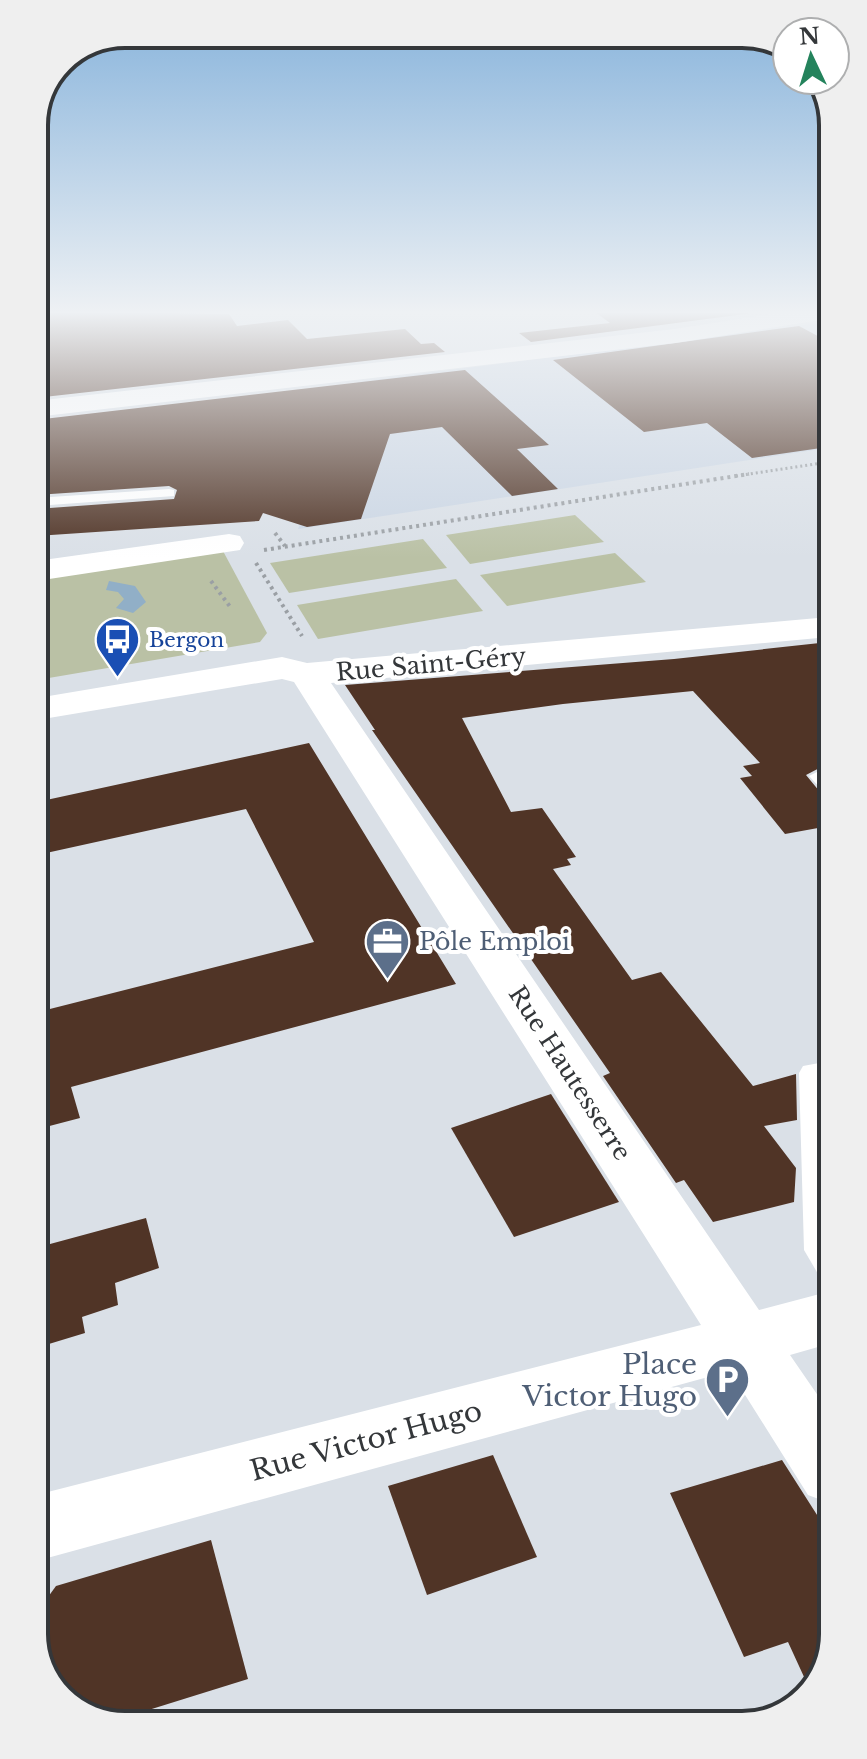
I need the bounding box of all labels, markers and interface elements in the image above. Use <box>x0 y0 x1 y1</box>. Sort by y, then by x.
north arrow <box>771 16 851 96</box>
text: N <box>798 22 821 51</box>
bus stop icon: Bergon <box>94 616 142 679</box>
place label: Bergon <box>149 628 224 652</box>
street label: Rue Saint-Géry <box>335 641 528 687</box>
office icon: Pôle Emploi <box>364 917 412 980</box>
place label: Pôle Emploi <box>419 927 570 956</box>
street label: Rue Hautesserre <box>503 980 637 1166</box>
place label: Place Victor Hugo <box>521 1347 697 1414</box>
parking icon: Place Victor Hugo <box>704 1356 752 1419</box>
street label: Rue Victor Hugo <box>246 1393 486 1489</box>

